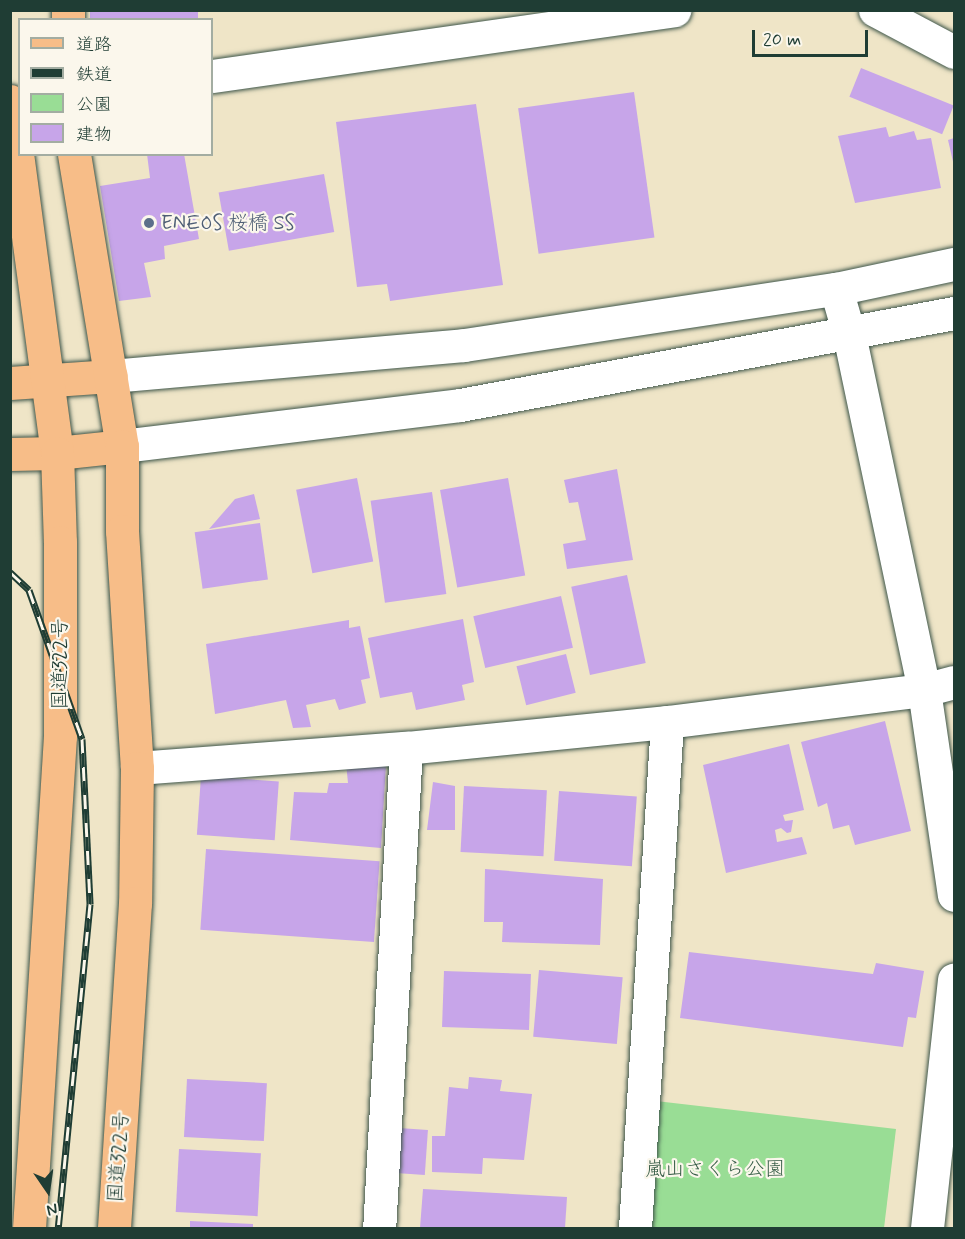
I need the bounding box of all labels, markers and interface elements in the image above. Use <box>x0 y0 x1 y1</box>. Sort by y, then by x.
legend <box>18 18 213 156</box>
scale bar <box>755 18 870 56</box>
text: 20 m <box>763 28 801 52</box>
text: 道路 <box>76 33 112 57</box>
text: 鉄道 <box>76 63 112 87</box>
text: 公園 <box>76 93 112 117</box>
text: 建物 <box>76 123 112 147</box>
place label: ENEOS 桜橋 SS <box>161 211 295 235</box>
marker: ENEOS 桜橋 SS <box>142 216 156 230</box>
street label: 国道322号 <box>48 618 72 710</box>
street label: 国道322号 <box>104 1111 134 1203</box>
park label: 嵐山さくら公園 <box>645 1157 785 1181</box>
north arrow <box>18 1161 78 1221</box>
text: N <box>45 1198 60 1220</box>

